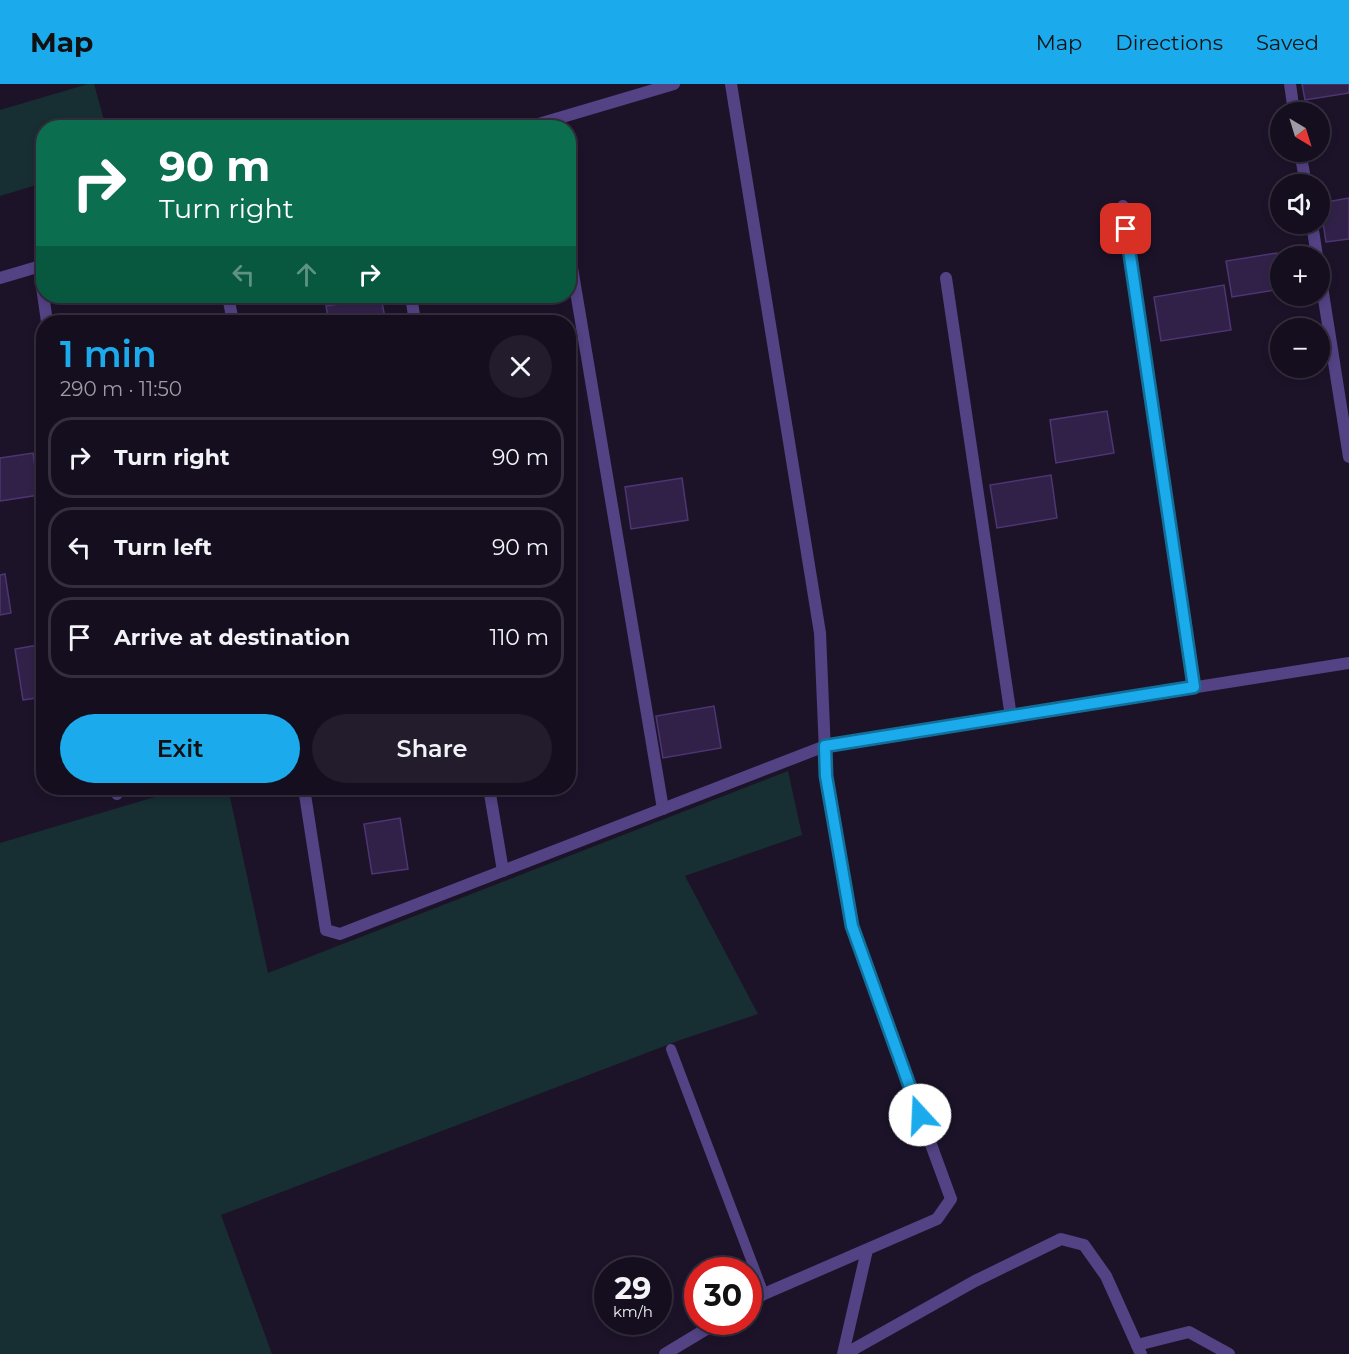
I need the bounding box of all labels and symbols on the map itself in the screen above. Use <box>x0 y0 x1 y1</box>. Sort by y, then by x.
north arrow <box>1270 102 1330 162</box>
pin <box>1100 203 1151 254</box>
position arrow <box>888 1083 952 1147</box>
speed limit sign: 30 <box>684 1257 762 1335</box>

